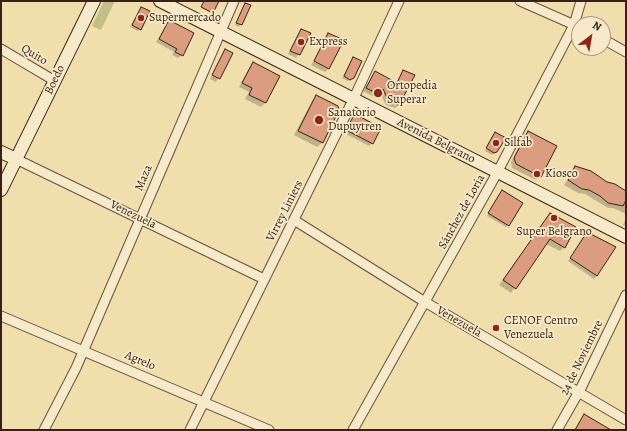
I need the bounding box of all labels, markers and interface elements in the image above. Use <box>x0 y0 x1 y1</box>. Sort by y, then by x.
place label: Supermercado <box>149 11 221 25</box>
marker: Supermercado <box>136 13 146 23</box>
north arrow <box>571 16 611 56</box>
text: N <box>590 18 604 35</box>
place label: Express <box>309 35 348 49</box>
marker: Express <box>296 37 306 47</box>
street label: Quito <box>18 42 50 68</box>
street label: Boedo <box>42 63 68 97</box>
place label: Ortopedia Superar <box>387 79 437 107</box>
marker: Ortopedia Superar <box>372 87 384 99</box>
place label: Sanatorio Dupuytren <box>328 106 381 134</box>
marker: Sanatorio Dupuytren <box>313 114 325 126</box>
street label: Avenida Belgrano <box>395 115 477 167</box>
place label: Silfab <box>504 136 532 150</box>
marker: Silfab <box>491 138 501 148</box>
street label: Maza <box>132 163 156 193</box>
place label: Kiosco <box>545 167 578 181</box>
marker: Kiosco <box>532 169 542 179</box>
street label: Sánchez de Loria <box>436 172 488 252</box>
street label: Virrey Liniers <box>263 178 307 244</box>
street label: Venezuela <box>108 198 158 232</box>
marker: Super Belgrano <box>549 213 559 223</box>
place label: Super Belgrano <box>516 225 592 239</box>
street label: Venezuela <box>434 303 484 341</box>
place label: CENOF Centro Venezuela <box>504 314 578 342</box>
street label: 24 de Noviembre <box>558 318 606 398</box>
marker: CENOF Centro Venezuela <box>491 323 501 333</box>
street label: Agrelo <box>123 348 157 374</box>

